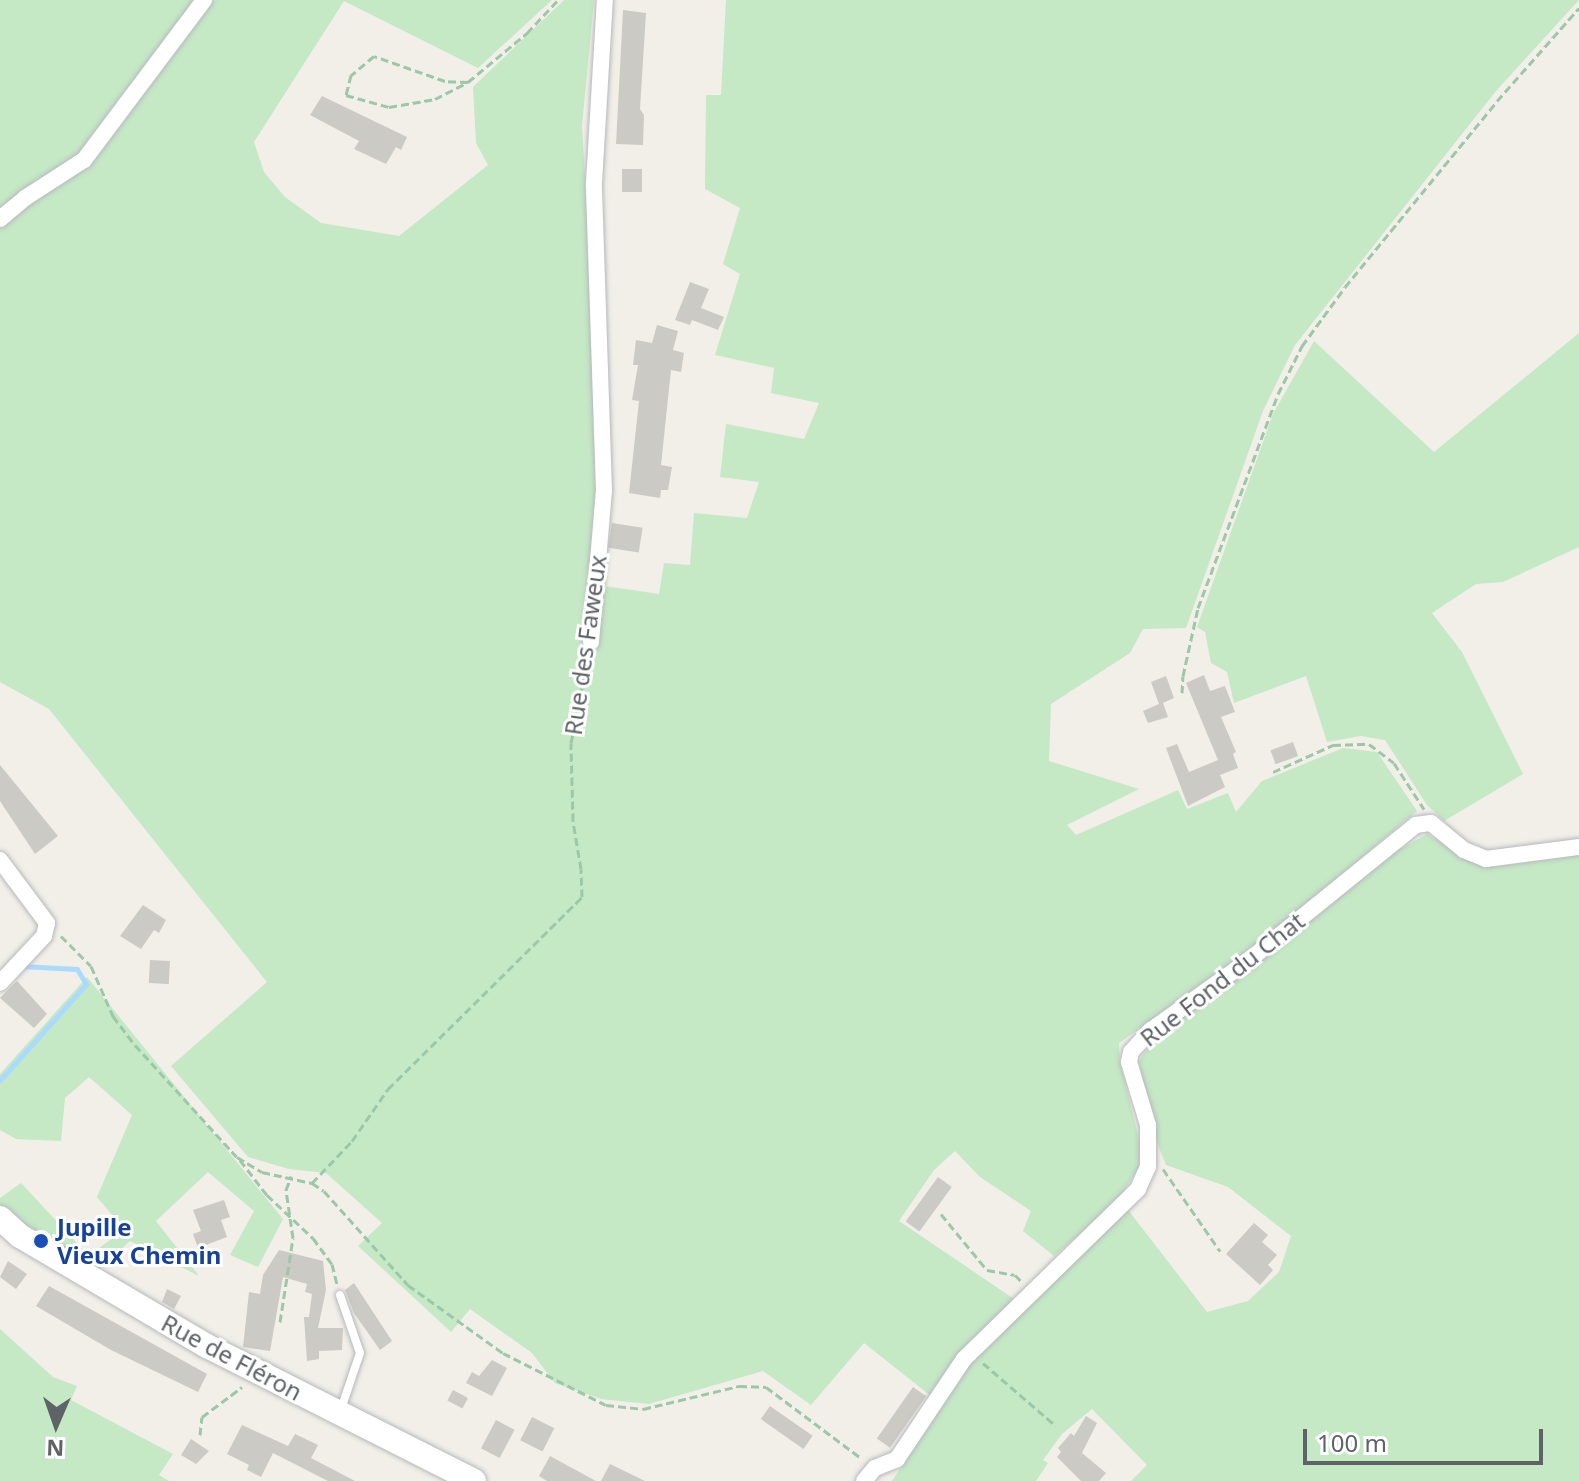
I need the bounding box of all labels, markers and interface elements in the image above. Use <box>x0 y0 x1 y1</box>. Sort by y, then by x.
street label: Rue des Faweux <box>558 553 612 737</box>
street label: Rue Fond du Chat <box>1134 906 1310 1052</box>
place label: Jupille Vieux Chemin <box>57 1213 221 1269</box>
marker: Jupille Vieux Chemin <box>32 1232 50 1250</box>
street label: Rue de Fléron <box>157 1308 307 1406</box>
north arrow <box>16 1385 96 1465</box>
scale bar <box>1307 1413 1547 1463</box>
text: 100 m <box>1317 1426 1387 1459</box>
text: N <box>46 1434 65 1464</box>

